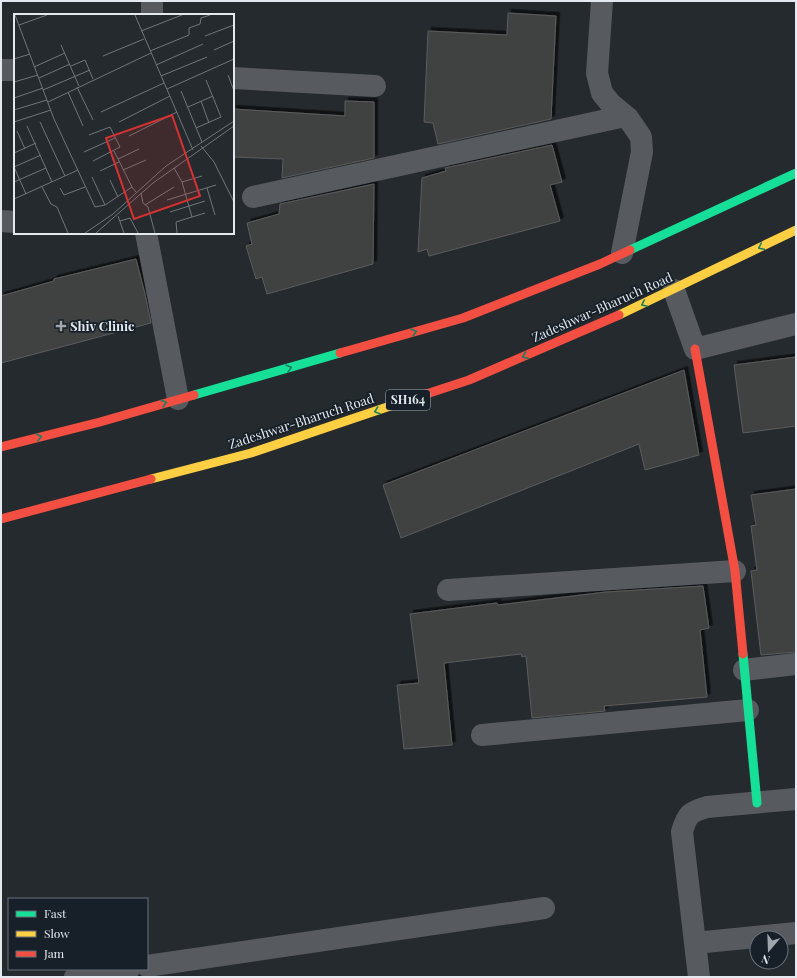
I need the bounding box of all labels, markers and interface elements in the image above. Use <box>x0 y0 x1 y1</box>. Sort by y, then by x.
inset map <box>14 14 234 234</box>
one-way arrow <box>758 242 765 250</box>
street label: Zadeshwar-Bharuch Road <box>529 268 675 345</box>
one-way arrow <box>641 299 648 307</box>
place label: Shiv Clinic <box>70 317 135 334</box>
marker: Shiv Clinic <box>55 320 67 332</box>
one-way arrow <box>410 328 417 337</box>
one-way arrow <box>521 351 529 359</box>
one-way arrow <box>286 364 293 373</box>
street label: Zadeshwar-Bharuch Road <box>226 389 376 452</box>
road number: SH164 <box>386 390 430 410</box>
one-way arrow <box>161 400 168 408</box>
one-way arrow <box>373 406 380 414</box>
one-way arrow <box>36 434 42 442</box>
legend <box>8 898 148 970</box>
text: Fast <box>44 905 67 921</box>
text: Slow <box>44 925 70 941</box>
north arrow <box>749 930 789 970</box>
text: Jam <box>43 945 65 961</box>
text: N <box>759 952 772 968</box>

